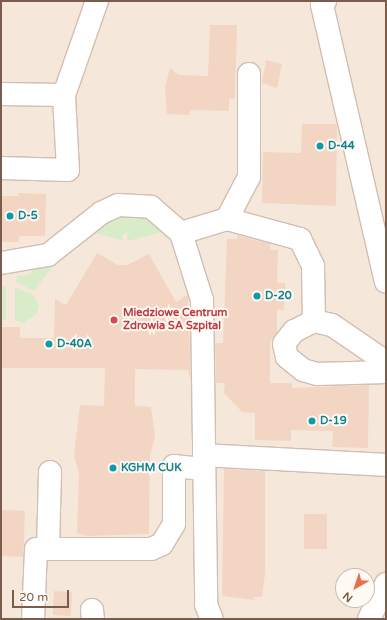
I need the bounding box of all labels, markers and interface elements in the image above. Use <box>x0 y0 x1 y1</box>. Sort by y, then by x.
place label: D-44 <box>328 139 355 153</box>
marker: D-44 <box>315 141 325 151</box>
place label: D-5 <box>18 209 38 223</box>
marker: D-5 <box>5 211 15 221</box>
place label: D-20 <box>265 289 292 303</box>
marker: D-20 <box>252 291 262 301</box>
place label: Miedziowe Centrum Zdrowia SA Szpital <box>123 307 227 333</box>
marker: Miedziowe Centrum Zdrowia SA Szpital <box>108 314 120 326</box>
place label: D-40A <box>57 337 92 351</box>
marker: D-40A <box>44 339 54 349</box>
place label: D-19 <box>320 414 347 428</box>
marker: D-19 <box>307 416 317 426</box>
place label: KGHM CUK <box>121 461 182 475</box>
marker: KGHM CUK <box>108 463 118 473</box>
north arrow <box>335 568 375 608</box>
scale bar <box>14 582 71 608</box>
text: N <box>340 589 355 605</box>
text: 20 m <box>19 590 48 604</box>

